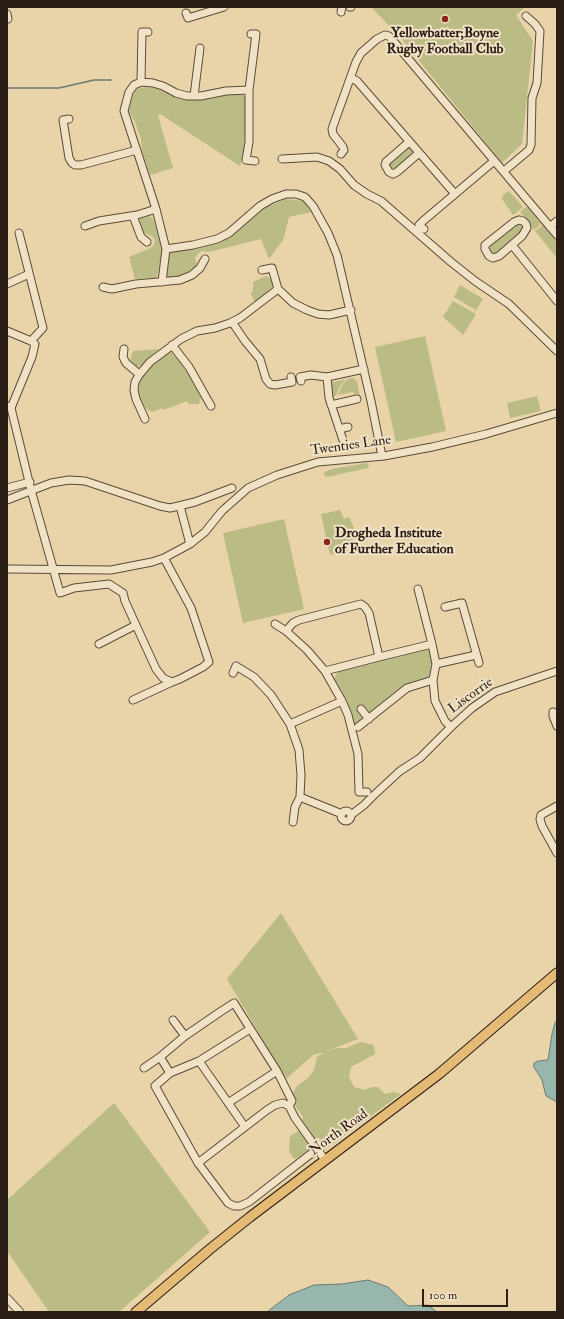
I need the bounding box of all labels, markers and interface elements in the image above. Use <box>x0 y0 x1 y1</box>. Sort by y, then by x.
marker: Yellowbatter;Boyne Rugby Football Club <box>440 14 450 24</box>
place label: Yellowbatter;Boyne Rugby Football Club <box>387 26 503 58</box>
street label: Twenties Lane <box>310 432 392 460</box>
place label: Drogheda Institute of Further Education <box>335 526 454 558</box>
marker: Drogheda Institute of Further Education <box>322 537 332 547</box>
street label: Liscorrie <box>445 674 497 718</box>
street label: North Road <box>306 1106 372 1160</box>
scale bar <box>424 1281 510 1307</box>
text: 100 m <box>429 1288 457 1303</box>

